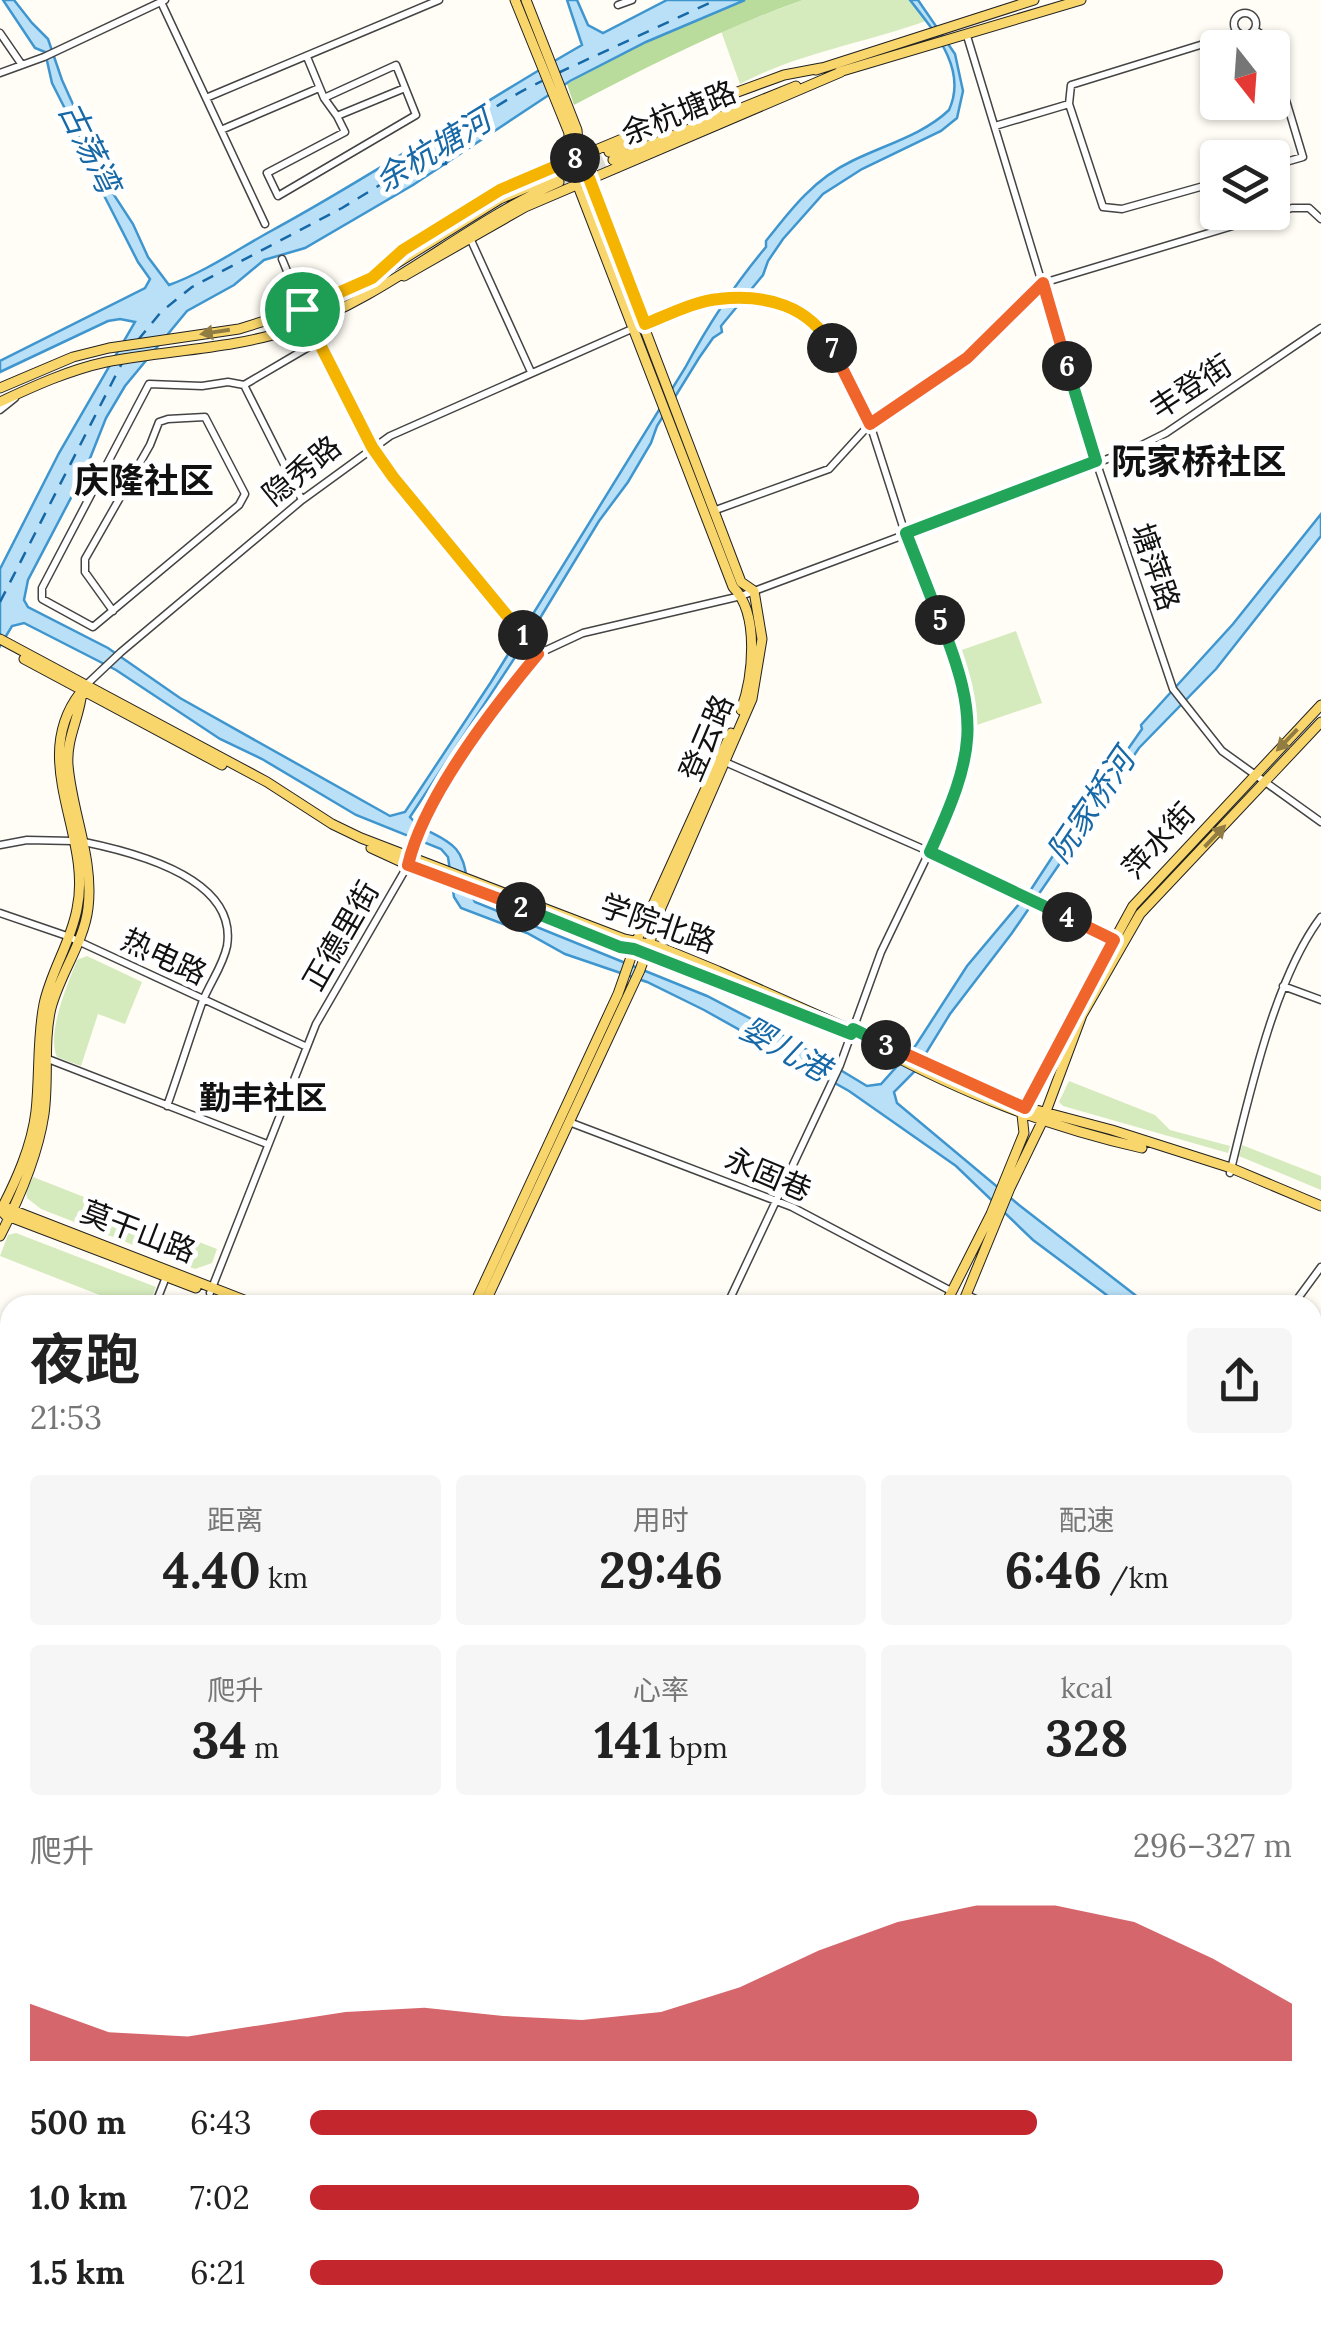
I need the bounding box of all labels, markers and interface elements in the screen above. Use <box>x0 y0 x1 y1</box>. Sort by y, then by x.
north arrow <box>1200 30 1290 120</box>
map controls <box>1200 30 1290 230</box>
street label: 余杭塘路 <box>616 72 741 152</box>
water label: 古荡湾 <box>50 95 131 203</box>
water label: 余杭塘河 <box>367 96 503 200</box>
pin: 8 <box>550 133 600 183</box>
text: 8 <box>567 140 583 176</box>
button: layers <box>1200 140 1290 230</box>
pin <box>260 267 345 352</box>
icon: arrive <box>275 282 330 337</box>
pin: 7 <box>807 323 857 373</box>
one-way arrow <box>199 325 230 341</box>
text: 7 <box>825 330 839 366</box>
pin: 6 <box>1042 341 1092 391</box>
street label: 丰登街 <box>1142 346 1239 427</box>
text: 6 <box>1059 348 1075 384</box>
street label: 隐秀路 <box>254 427 348 513</box>
district label: 阮家桥社区 <box>1111 439 1287 484</box>
district label: 庆隆社区 <box>74 458 214 503</box>
street label: 塘萍路 <box>1123 518 1189 615</box>
pin: 5 <box>915 595 965 645</box>
text: 5 <box>932 602 948 638</box>
pin: 1 <box>498 610 548 660</box>
text: 1 <box>517 617 529 653</box>
street label: 登云路 <box>671 689 741 786</box>
one-way arrow <box>1276 728 1299 752</box>
water label: 阮家桥河 <box>1038 736 1147 870</box>
street label: 萍水街 <box>1114 794 1203 886</box>
one-way arrow <box>1202 824 1226 848</box>
street label: 正德里街 <box>294 874 387 997</box>
pin: 2 <box>496 882 546 932</box>
street label: 学院北路 <box>595 886 721 961</box>
text: 2 <box>514 889 528 925</box>
pin: 4 <box>1042 892 1092 942</box>
text: 4 <box>1059 899 1075 935</box>
street label: 热电路 <box>116 920 213 992</box>
water label: 婴儿港 <box>733 1007 841 1092</box>
pin: 3 <box>861 1020 911 1070</box>
text: 3 <box>878 1027 894 1063</box>
district label: 勤丰社区 <box>199 1077 327 1118</box>
street label: 永固巷 <box>720 1139 817 1209</box>
street label: 莫干山路 <box>76 1192 201 1270</box>
text: 夜跑 <box>30 1324 140 1394</box>
button: share <box>1187 1328 1292 1433</box>
text: 21:53 <box>30 1397 102 1438</box>
text: 距离 <box>207 1502 263 1538</box>
text: 用时 <box>633 1502 689 1538</box>
text: 配速 <box>1059 1502 1115 1538</box>
text: 4.40 <box>163 1538 261 1602</box>
text: 29:46 <box>599 1538 723 1602</box>
text: 6:46 <box>1005 1538 1102 1602</box>
text: km <box>261 1560 308 1596</box>
text: /km <box>1102 1560 1169 1596</box>
text: kcal <box>1061 1670 1113 1706</box>
text: 爬升 <box>207 1672 263 1708</box>
text: 心率 <box>633 1672 689 1708</box>
text: 328 <box>1045 1706 1128 1770</box>
text: 34 <box>191 1708 247 1772</box>
text: 141 <box>594 1708 662 1772</box>
text: m <box>247 1730 279 1766</box>
text: bpm <box>662 1730 728 1766</box>
text: 296–327 m <box>1133 1825 1292 1866</box>
text: 爬升 <box>30 1830 94 1871</box>
text: 500 m <box>30 2102 126 2143</box>
text: 6:43 <box>190 2102 252 2143</box>
text: 1.0 km <box>30 2177 127 2218</box>
text: 7:02 <box>190 2177 250 2218</box>
text: 1.5 km <box>30 2252 125 2293</box>
text: 6:21 <box>190 2252 245 2293</box>

